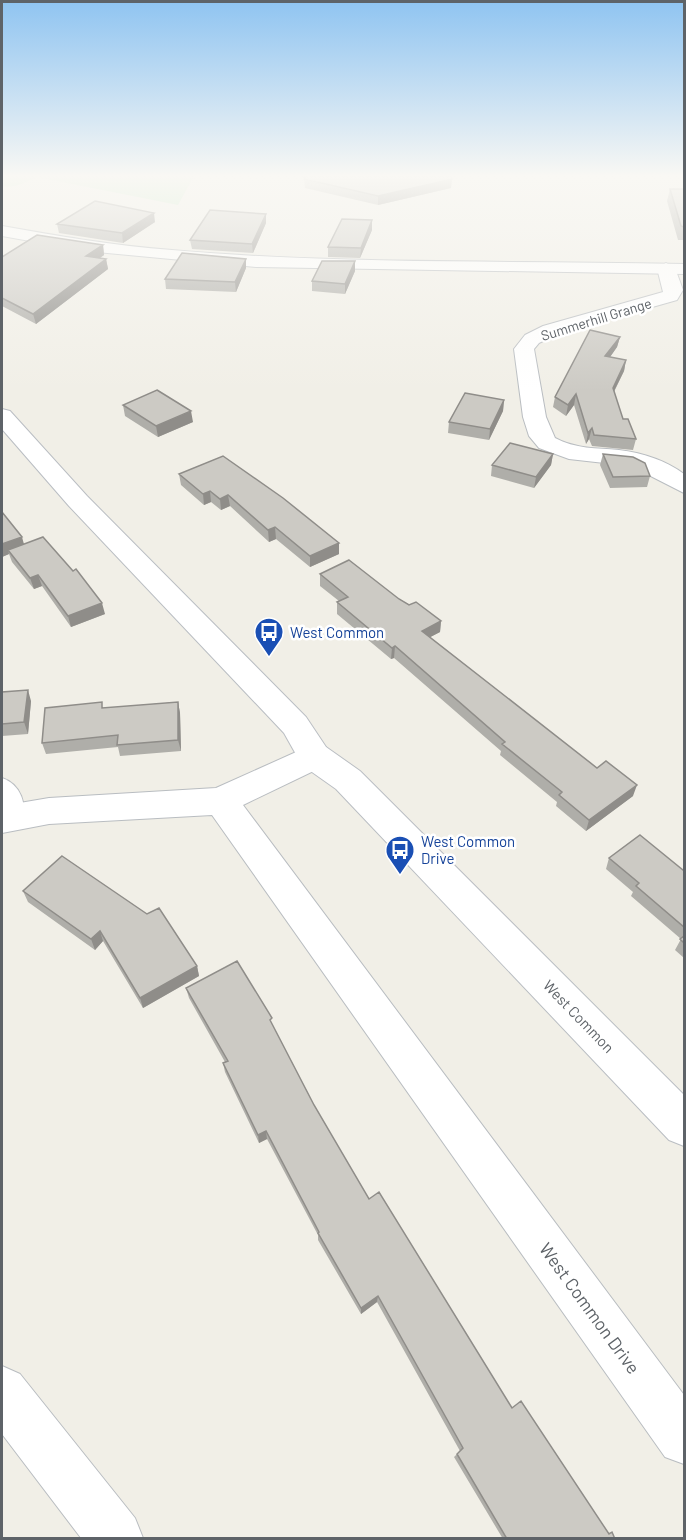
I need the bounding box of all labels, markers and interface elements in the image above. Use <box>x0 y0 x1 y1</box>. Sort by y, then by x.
street label: Summerhill Grange <box>539 294 653 344</box>
bus stop icon: West Common <box>253 616 285 658</box>
place label: West Common <box>290 623 384 641</box>
place label: West Common Drive <box>421 832 515 867</box>
bus stop icon: West Common Drive <box>384 834 416 876</box>
street label: West Common <box>540 976 618 1056</box>
street label: West Common Drive <box>535 1238 645 1378</box>

